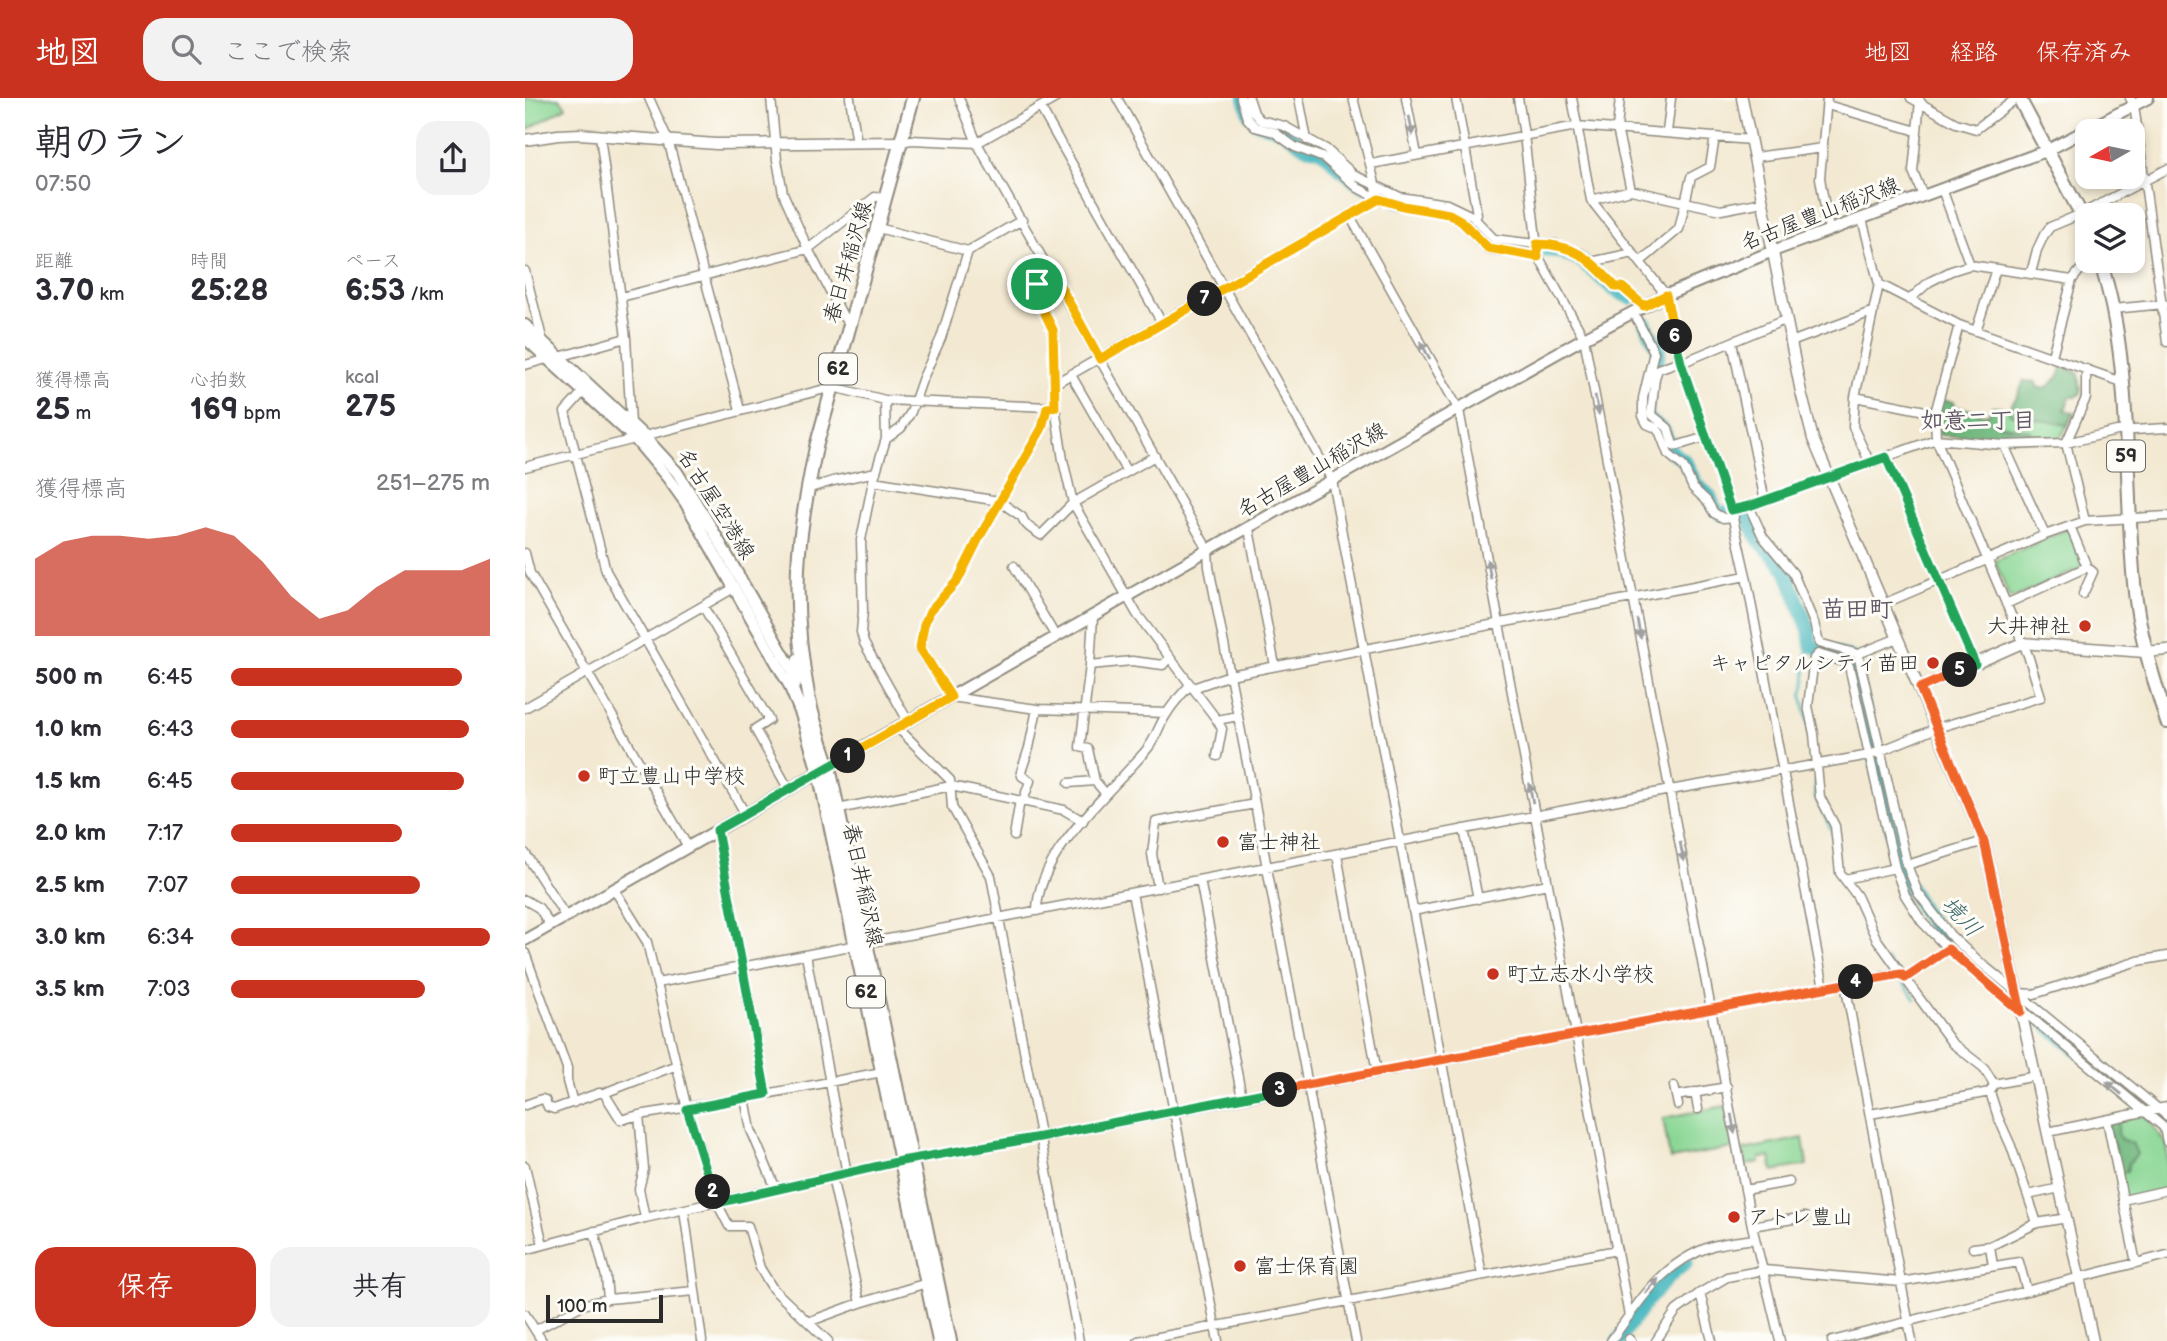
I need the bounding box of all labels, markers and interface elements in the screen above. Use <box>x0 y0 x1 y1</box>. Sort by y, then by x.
search box <box>143 18 633 81</box>
icon: search <box>167 30 205 68</box>
text: 地図 <box>35 33 101 73</box>
text: ここで検索 <box>223 37 353 68</box>
text: 地図 <box>1864 38 1912 67</box>
text: 経路 <box>1950 38 1998 67</box>
text: 保存済み <box>2036 38 2132 67</box>
one-way arrow <box>1406 115 1417 137</box>
north arrow <box>2075 119 2145 189</box>
map controls <box>2075 119 2145 273</box>
text: 朝のラン <box>35 121 187 166</box>
button: share <box>416 121 490 195</box>
text: 07:50 <box>35 170 91 198</box>
street label: 名古屋豊山稲沢線 <box>1737 172 1903 256</box>
street label: 春日井稲沢線 <box>819 198 877 326</box>
button: layers <box>2075 203 2145 273</box>
text: 距離 <box>35 250 73 273</box>
text: 時間 <box>190 250 228 273</box>
text: ペース <box>345 250 401 273</box>
pin <box>1007 254 1067 314</box>
icon: arrive <box>1018 265 1056 303</box>
text: 3.70 <box>35 273 94 309</box>
text: 25:28 <box>190 273 268 309</box>
text: 6:53 <box>345 273 405 309</box>
pin: 7 <box>1187 282 1223 316</box>
text: km <box>94 283 125 306</box>
text: /km <box>405 283 444 306</box>
text: 7 <box>1199 287 1210 310</box>
pin: 6 <box>1657 320 1693 354</box>
text: 6 <box>1669 325 1680 348</box>
one-way arrow <box>1419 340 1431 360</box>
road number: 62 <box>819 354 857 384</box>
text: kcal <box>345 366 379 389</box>
text: 獲得標高 <box>35 369 111 392</box>
text: 心拍数 <box>190 369 247 392</box>
text: 275 <box>345 389 396 425</box>
text: 25 <box>35 392 70 428</box>
text: 169 <box>190 392 238 428</box>
one-way arrow <box>1591 394 1602 416</box>
text: m <box>70 402 91 425</box>
text: bpm <box>238 402 281 425</box>
district label: 如意二丁目 <box>1921 407 2036 435</box>
street label: 名古屋豊山稲沢線 <box>1233 417 1391 523</box>
road number: 59 <box>2107 440 2145 472</box>
street label: 名古屋空港線 <box>672 444 760 564</box>
text: 251–275 m <box>376 469 490 497</box>
text: 獲得標高 <box>35 475 127 503</box>
one-way arrow <box>1484 558 1495 580</box>
district label: 苗田町 <box>1821 595 1893 624</box>
place label: 大井神社 <box>1987 614 2071 639</box>
one-way arrow <box>1634 618 1645 640</box>
marker: 大井神社 <box>2077 618 2093 634</box>
place label: キャピタルシティ苗田 <box>1709 651 1919 676</box>
pin: 5 <box>1943 652 1977 688</box>
marker: キャピタルシティ苗田 <box>1925 655 1941 671</box>
text: 5 <box>1954 658 1965 681</box>
text: 500 m <box>35 663 103 691</box>
text: 6:45 <box>147 663 193 691</box>
text: 1.0 km <box>35 715 102 743</box>
text: 6:43 <box>147 715 194 743</box>
pin: 1 <box>831 738 865 774</box>
text: 1 <box>844 744 852 767</box>
place label: 町立豊山中学校 <box>598 764 745 789</box>
text: 1.5 km <box>35 767 101 795</box>
text: 6:45 <box>147 767 193 795</box>
marker: 町立豊山中学校 <box>576 768 592 784</box>
one-way arrow <box>1525 782 1536 804</box>
text: 2.0 km <box>35 819 106 847</box>
text: 7:17 <box>147 819 183 847</box>
street label: 春日井稲沢線 <box>838 821 888 949</box>
place label: 富士神社 <box>1237 830 1321 855</box>
marker: 富士神社 <box>1215 834 1231 850</box>
one-way arrow <box>1677 841 1688 863</box>
text: 2.5 km <box>35 871 105 899</box>
text: 7:07 <box>147 871 188 899</box>
water label: 境川 <box>1935 891 1987 943</box>
text: 3.0 km <box>35 923 106 951</box>
text: 6:34 <box>147 923 194 951</box>
place label: 町立志水小学校 <box>1507 962 1654 987</box>
pin: 4 <box>1839 964 1873 1000</box>
marker: 町立志水小学校 <box>1485 966 1501 982</box>
text: 4 <box>1850 970 1861 993</box>
text: 3.5 km <box>35 975 105 1003</box>
text: 7:03 <box>147 975 191 1003</box>
road number: 62 <box>847 976 885 1007</box>
pin: 3 <box>1263 1072 1297 1108</box>
text: 3 <box>1274 1078 1285 1101</box>
one-way arrow <box>2105 1081 2122 1096</box>
one-way arrow <box>1728 1113 1739 1135</box>
pin: 2 <box>695 1174 731 1210</box>
text: 2 <box>707 1180 718 1203</box>
place label: アトレ豊山 <box>1748 1205 1853 1230</box>
marker: アトレ豊山 <box>1726 1209 1742 1225</box>
button: 保存 <box>35 1247 256 1327</box>
button: 共有 <box>270 1247 490 1327</box>
place label: 富士保育園 <box>1254 1254 1359 1279</box>
marker: 富士保育園 <box>1232 1258 1248 1274</box>
one-way arrow <box>1644 1277 1660 1295</box>
scale bar <box>546 1292 663 1324</box>
text: 100 m <box>557 1295 608 1318</box>

